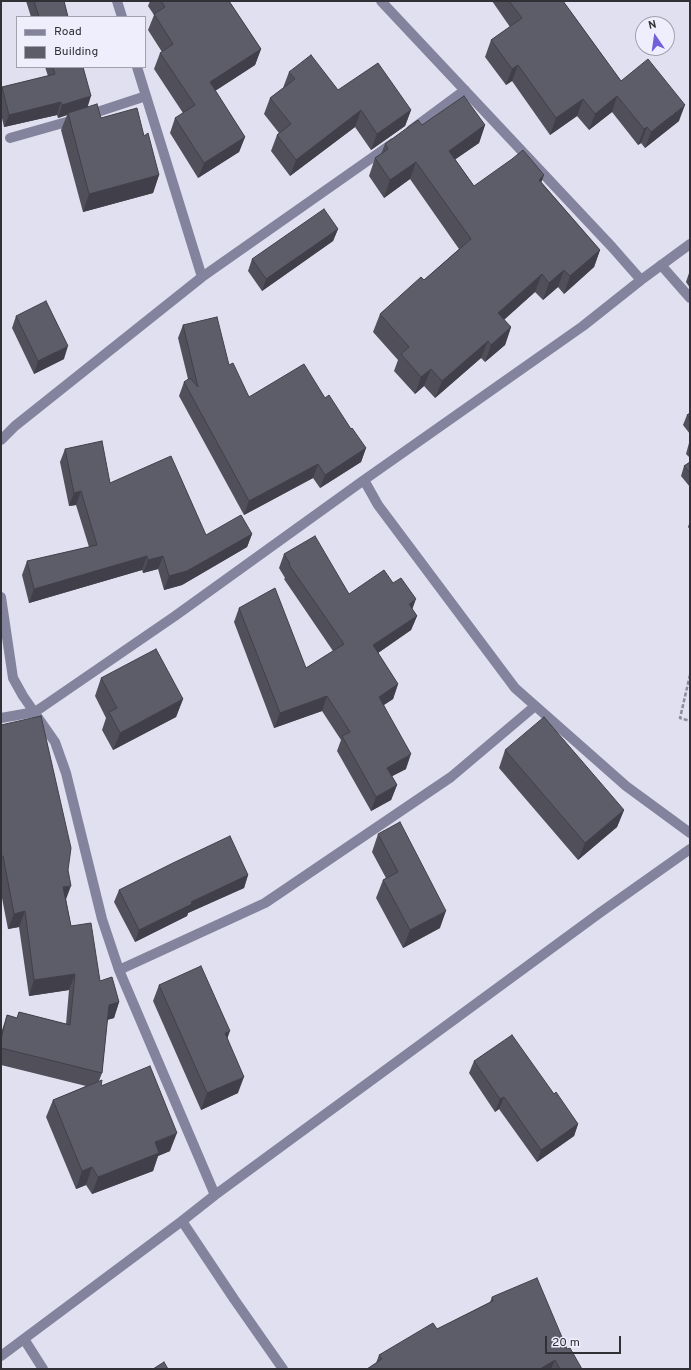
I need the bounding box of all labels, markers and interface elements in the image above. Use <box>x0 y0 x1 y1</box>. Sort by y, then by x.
legend <box>16 16 146 68</box>
north arrow <box>635 16 675 56</box>
text: N <box>647 18 658 33</box>
text: Road <box>54 24 82 40</box>
text: Building <box>54 44 98 60</box>
scale bar <box>547 1328 623 1354</box>
text: 20 m <box>552 1335 580 1351</box>

